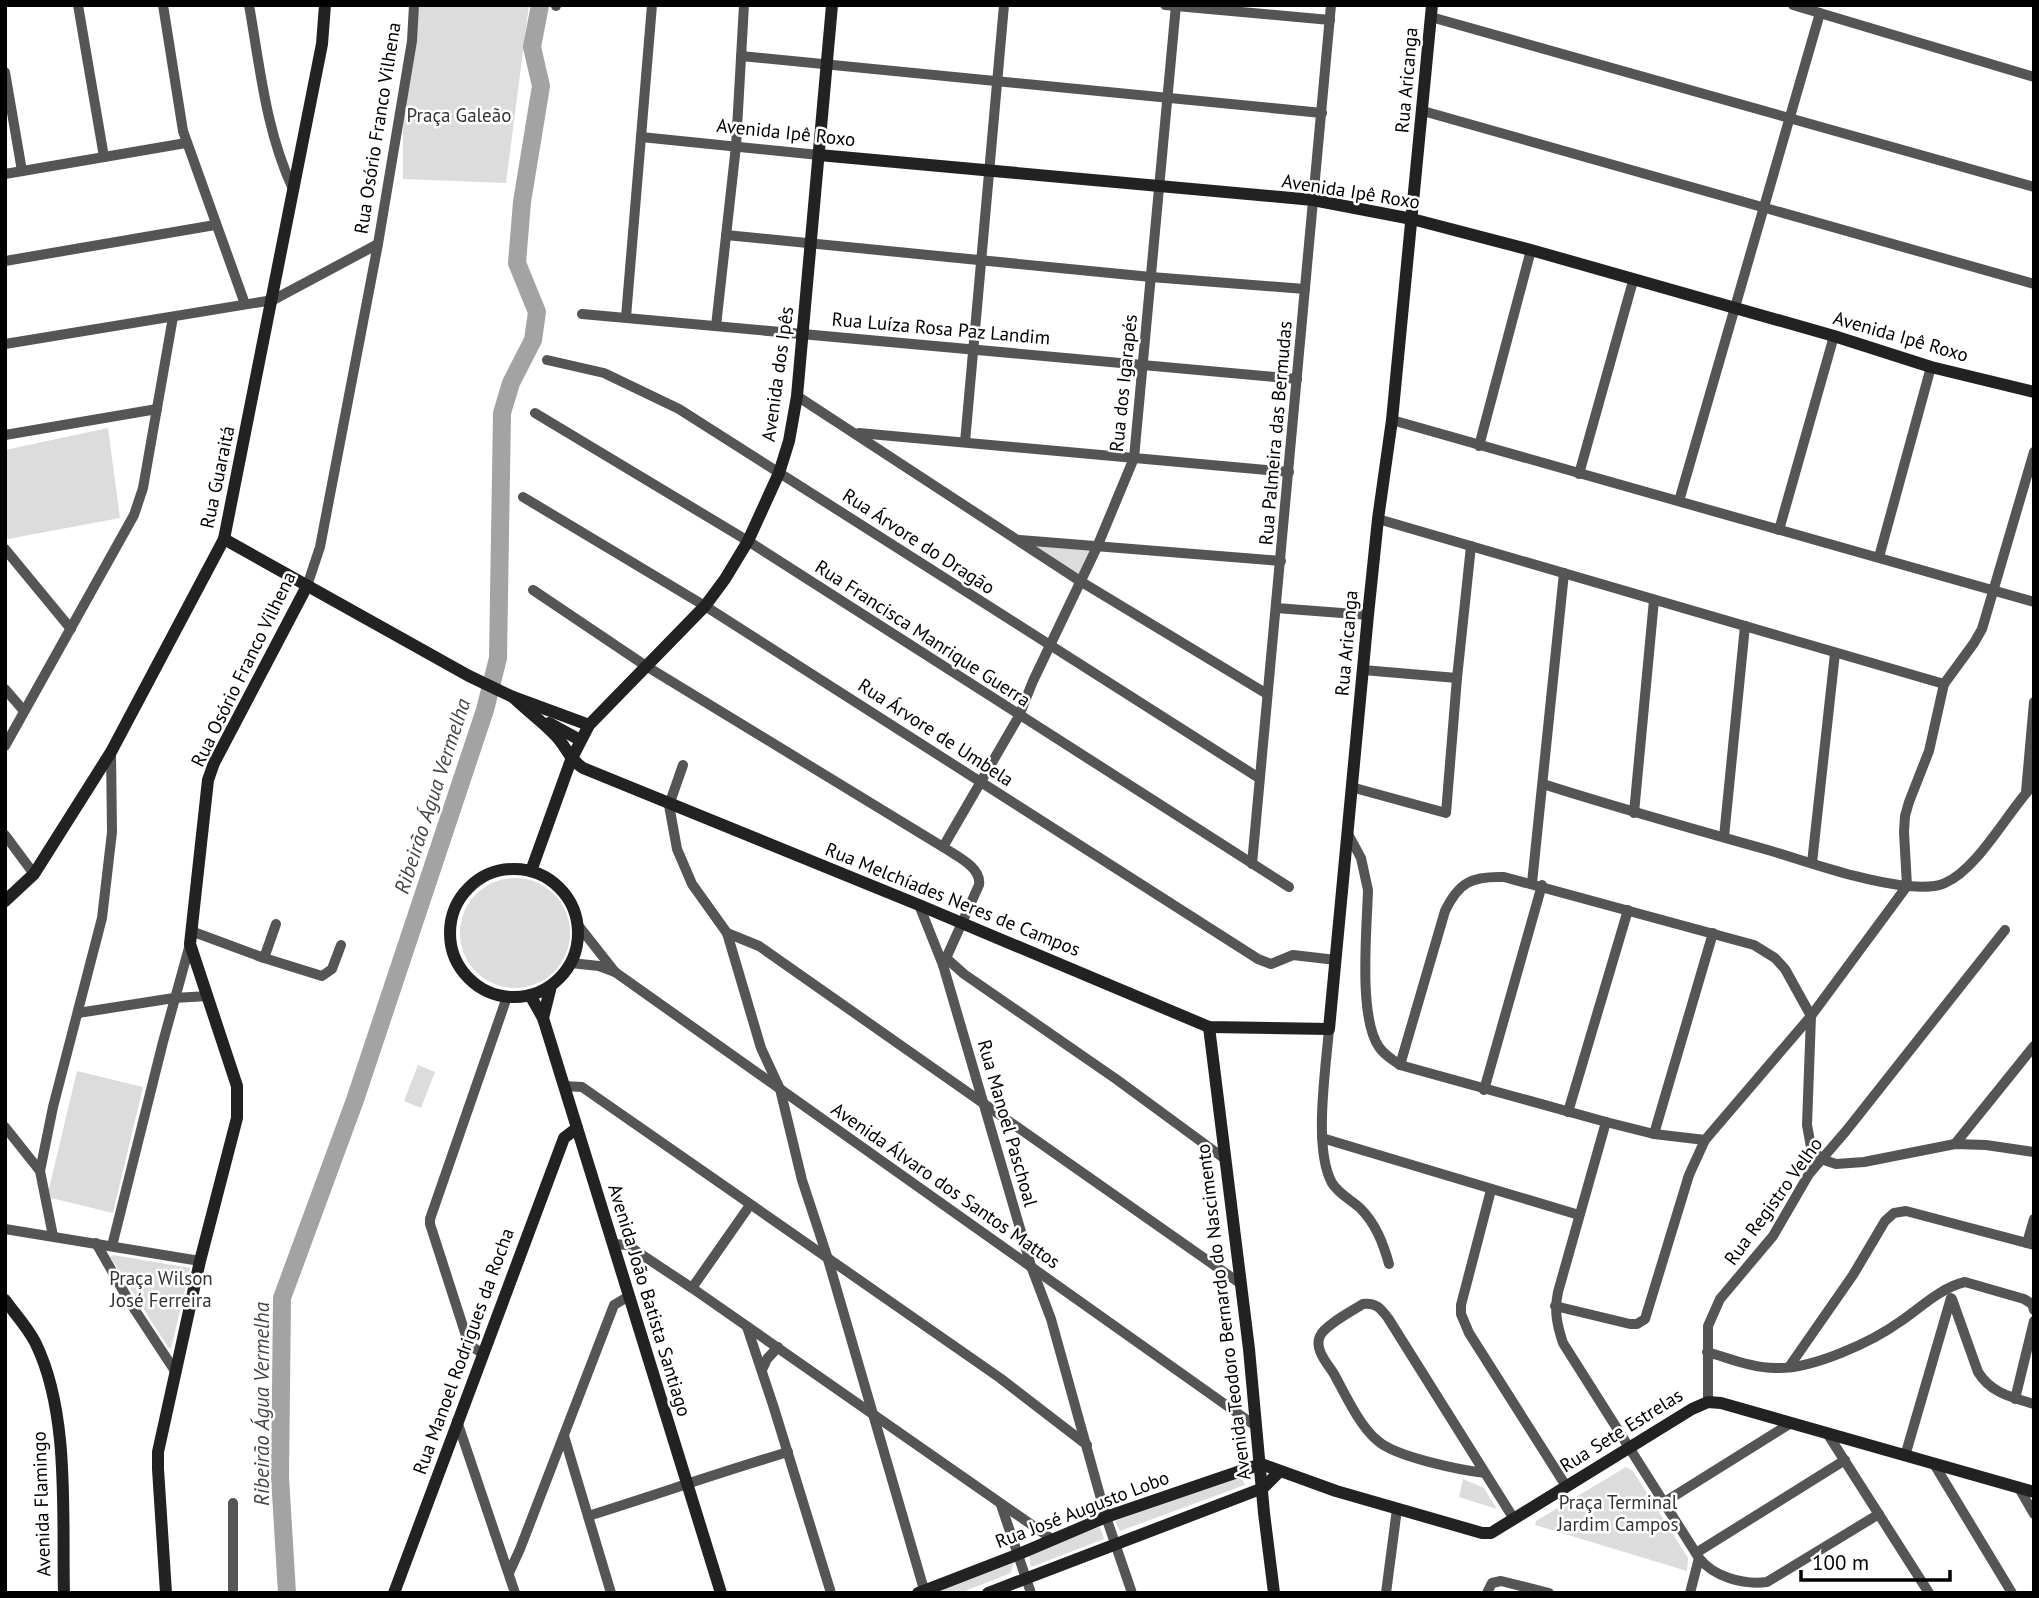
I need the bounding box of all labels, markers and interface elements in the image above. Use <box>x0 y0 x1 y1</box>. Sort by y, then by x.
street label: Rua Osório Franco Vilhena <box>348 20 406 236</box>
street label: Rua Aricanga <box>1389 26 1423 134</box>
park label: Praça Galeão <box>407 103 511 127</box>
street label: Avenida Ipê Roxo <box>715 113 857 151</box>
street label: Avenida Ipê Roxo <box>1280 168 1422 214</box>
street label: Avenida dos Ipês <box>756 305 798 443</box>
street label: Avenida Ipê Roxo <box>1831 305 1971 367</box>
street label: Rua Luíza Rosa Paz Landim <box>831 306 1051 350</box>
street label: Rua dos Igarapés <box>1104 313 1142 453</box>
street label: Rua Palmeira das Bermudas <box>1253 320 1297 546</box>
street label: Rua Guaraitá <box>194 424 240 530</box>
street label: Rua Árvore do Dragão <box>838 483 1000 599</box>
street label: Rua Francisca Manrique Guerra <box>811 554 1035 712</box>
street label: Rua Osório Franco Vilhena <box>185 568 301 770</box>
street label: Rua Aricanga <box>1329 589 1363 697</box>
street label: Rua Árvore de Umbela <box>854 673 1018 791</box>
water label: Ribeirão Água Vermelha <box>388 694 477 897</box>
street label: Rua Melchíades Neres de Campos <box>822 837 1084 961</box>
street label: Rua Manoel Paschoal <box>973 1037 1043 1210</box>
street label: Avenida Álvaro dos Santos Mattos <box>827 1097 1065 1273</box>
street label: Rua Registro Velho <box>1719 1132 1827 1270</box>
street label: Avenida Teodoro Bernardo do Nascimento <box>1190 1142 1256 1482</box>
street label: Avenida João Batista Santiago <box>603 1181 697 1419</box>
street label: Rua Manoel Rodrigues da Rocha <box>407 1225 519 1477</box>
park label: Praça Wilson José Ferreira <box>109 1266 213 1312</box>
water label: Ribeirão Água Vermelha <box>248 1301 275 1506</box>
street label: Rua Sete Estrelas <box>1555 1383 1687 1477</box>
street label: Avenida Flamingo <box>26 1431 56 1577</box>
street label: Rua José Augusto Lobo <box>992 1465 1172 1553</box>
park label: Praça Terminal Jardim Campos <box>1556 1490 1679 1536</box>
scale bar <box>1801 1538 1950 1582</box>
text: 100 m <box>1812 1549 1869 1576</box>

